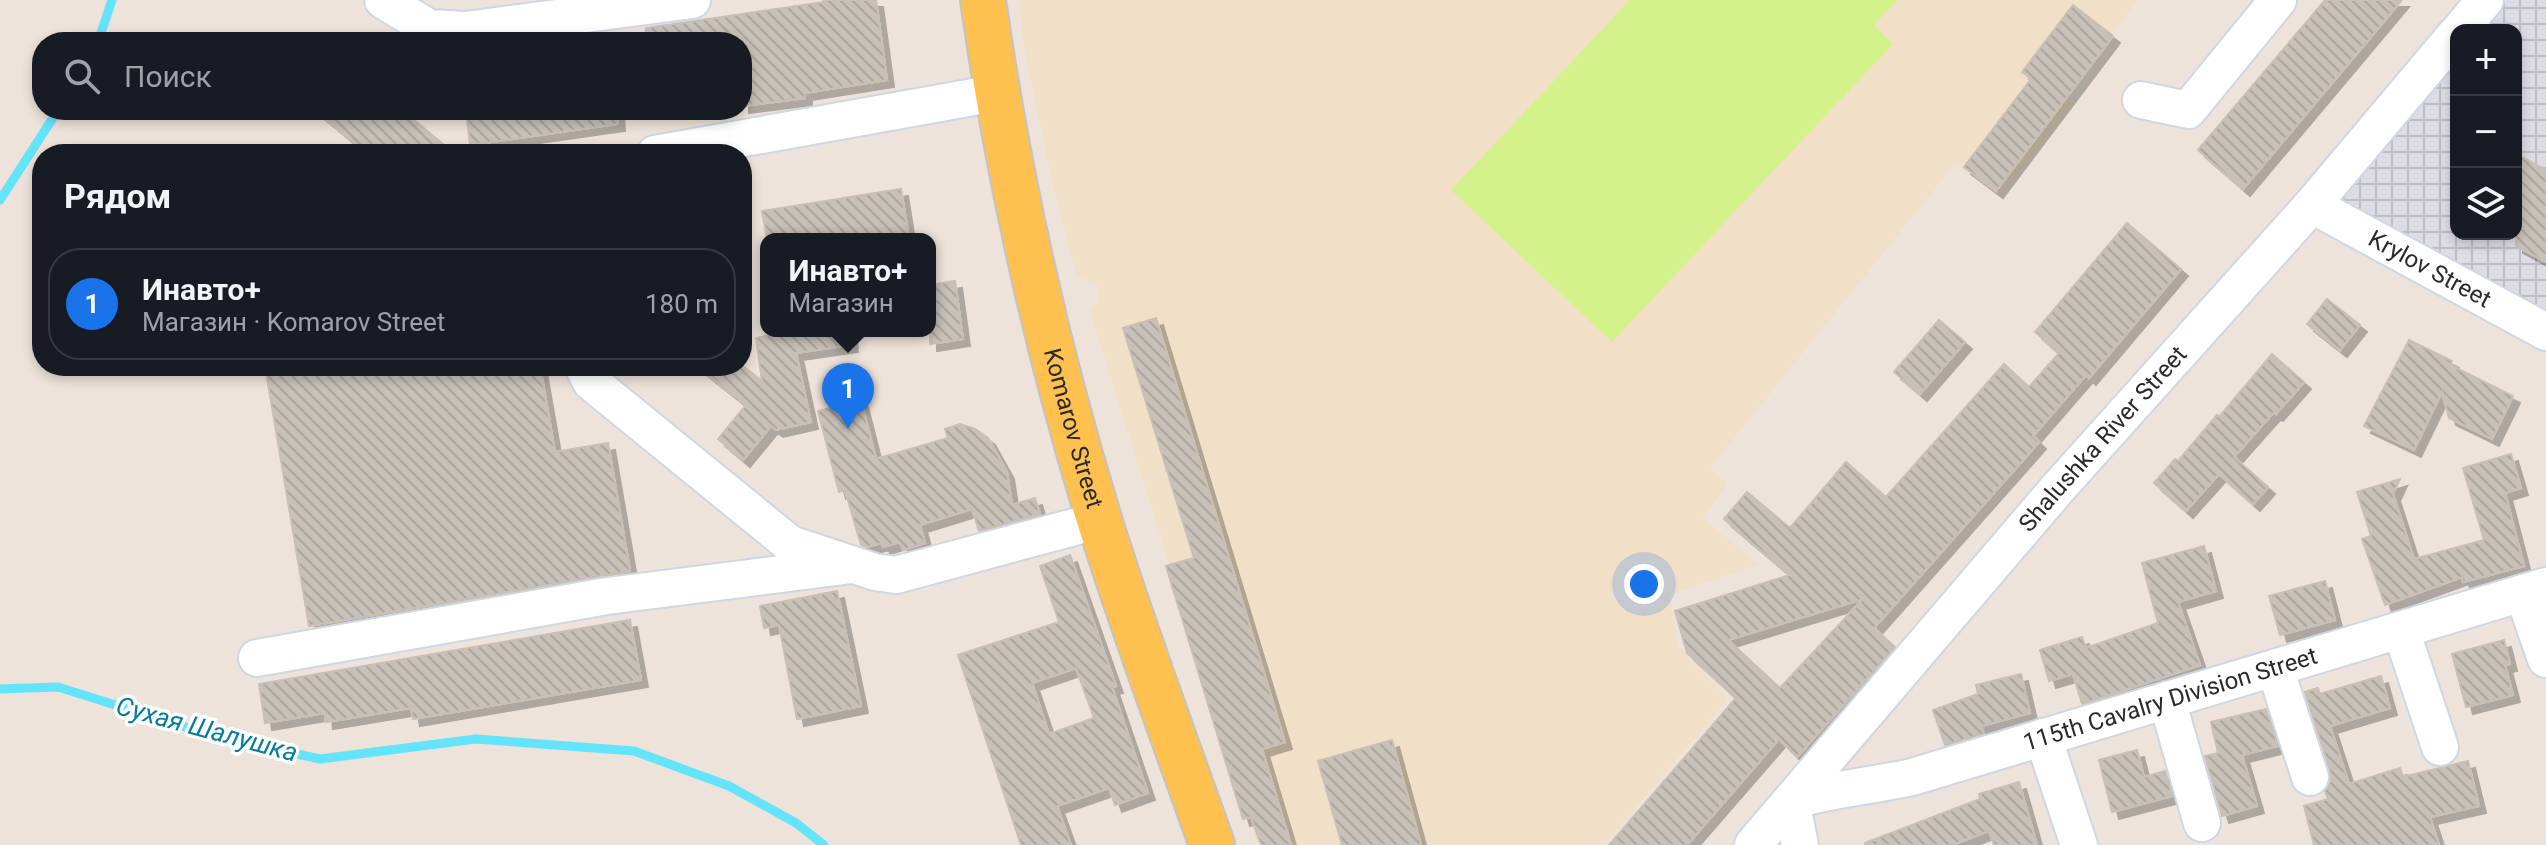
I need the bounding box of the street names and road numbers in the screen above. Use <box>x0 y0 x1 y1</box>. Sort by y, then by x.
street label: Krylov Street <box>2364 224 2496 314</box>
street label: Shalushka River Street <box>2013 340 2193 537</box>
street label: Komarov Street <box>1038 345 1109 512</box>
street label: 115th Cavalry Division Street <box>2020 642 2321 757</box>

